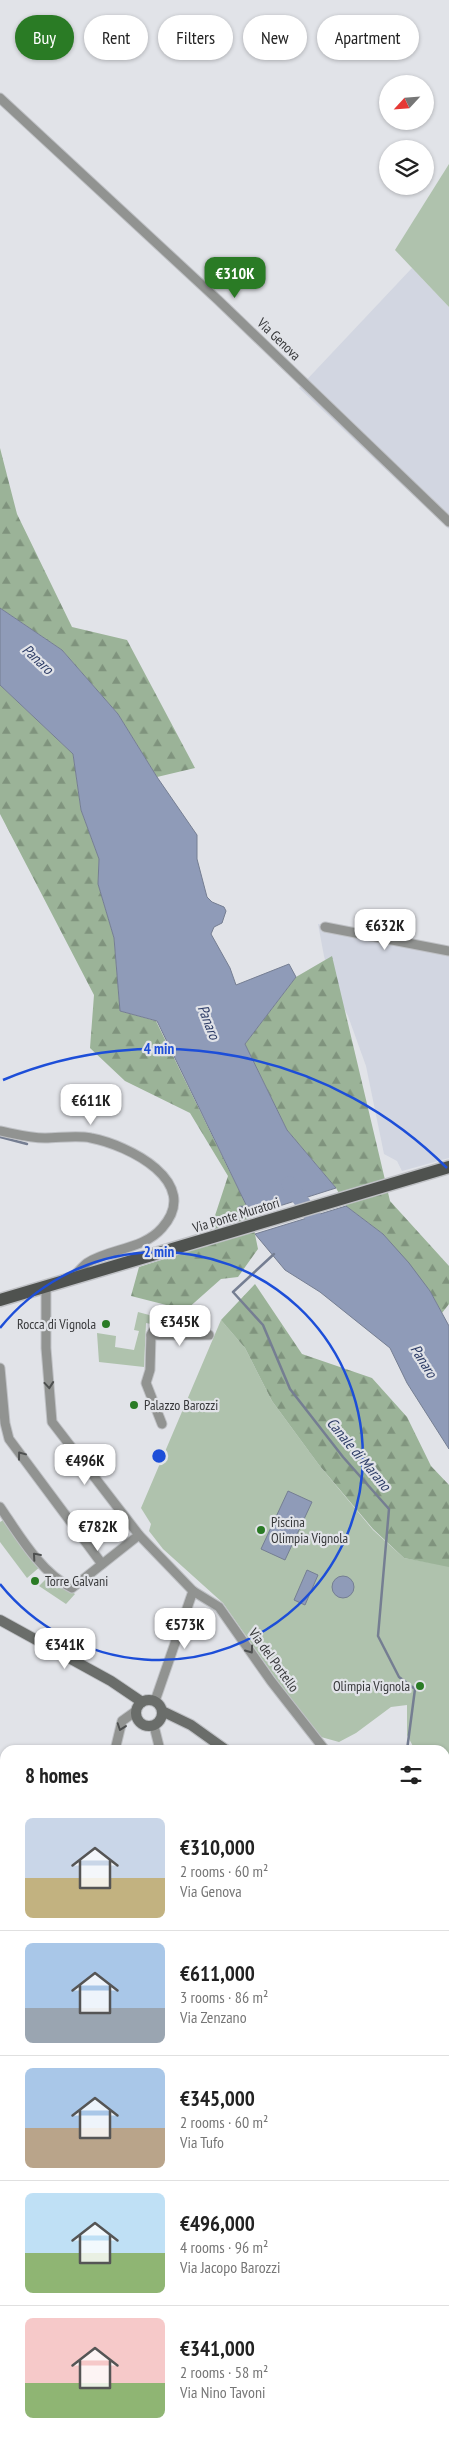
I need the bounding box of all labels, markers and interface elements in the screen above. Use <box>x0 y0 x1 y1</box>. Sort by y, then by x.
chip: Buy <box>15 15 74 60</box>
chip: Rent <box>84 15 148 60</box>
chip: Filters <box>158 15 233 60</box>
chip: New <box>243 15 307 60</box>
chip: Apartment <box>317 15 419 60</box>
north arrow <box>379 75 434 130</box>
map controls <box>379 75 434 195</box>
button: layers <box>379 140 434 195</box>
pin: €310K <box>200 256 270 299</box>
text: €310K <box>216 263 254 283</box>
street label: Via Genova <box>253 313 305 364</box>
water label: Panaro <box>19 640 59 679</box>
pin: €632K <box>350 908 420 951</box>
text: €632K <box>366 915 404 935</box>
water label: Panaro <box>194 1002 225 1043</box>
text: 4 min <box>144 1039 174 1058</box>
pin: €611K <box>56 1084 126 1126</box>
text: €611K <box>72 1090 110 1110</box>
street label: Via Ponte Muratori <box>189 1193 282 1237</box>
text: 2 min <box>144 1242 174 1261</box>
pin: €345K <box>145 1304 215 1347</box>
text: €345K <box>161 1311 199 1331</box>
place label: Rocca di Vignola <box>17 1315 96 1333</box>
marker: Rocca di Vignola <box>100 1318 112 1330</box>
water label: Panaro <box>407 1341 442 1382</box>
one-way arrow <box>43 1381 54 1389</box>
place label: Palazzo Barozzi <box>144 1396 218 1414</box>
marker: Palazzo Barozzi <box>128 1399 140 1411</box>
water label: Canale di Marano <box>323 1413 396 1496</box>
pin: €496K <box>50 1444 120 1486</box>
centre of rings <box>150 1447 168 1465</box>
text: €496K <box>66 1450 104 1470</box>
one-way arrow <box>18 1452 26 1461</box>
pin: €782K <box>63 1510 133 1552</box>
place label: Piscina Olimpia Vignola <box>271 1513 348 1547</box>
text: €782K <box>79 1516 117 1536</box>
marker: Piscina Olimpia Vignola <box>255 1524 267 1536</box>
one-way arrow <box>34 1553 42 1562</box>
place label: Torre Galvani <box>45 1572 108 1590</box>
marker: Torre Galvani <box>29 1575 41 1587</box>
pin: €573K <box>150 1608 220 1650</box>
text: €573K <box>166 1614 204 1634</box>
street label: Via del Portello <box>244 1624 303 1695</box>
pin: €341K <box>30 1628 100 1670</box>
text: €341K <box>46 1634 84 1654</box>
one-way arrow <box>243 1645 253 1654</box>
place label: Olimpia Vignola <box>333 1677 410 1695</box>
marker: Olimpia Vignola <box>414 1680 426 1692</box>
one-way arrow <box>117 1722 127 1731</box>
icon: filters <box>397 1761 425 1789</box>
text: 8 homes <box>25 1762 88 1789</box>
text: €310,000 <box>180 1834 255 1861</box>
icon: home <box>65 1838 125 1898</box>
text: 2 rooms · 60 m² <box>180 1861 268 1881</box>
text: Via Genova <box>180 1881 242 1901</box>
text: €611,000 <box>180 1960 255 1987</box>
icon: home <box>65 1963 125 2023</box>
text: 3 rooms · 86 m² <box>180 1987 268 2007</box>
text: Via Zenzano <box>180 2007 247 2027</box>
text: €345,000 <box>180 2085 255 2112</box>
icon: home <box>65 2088 125 2148</box>
text: 2 rooms · 60 m² <box>180 2112 268 2132</box>
text: Via Tufo <box>180 2132 224 2152</box>
text: €496,000 <box>180 2210 255 2237</box>
icon: home <box>65 2213 125 2273</box>
text: 4 rooms · 96 m² <box>180 2237 268 2257</box>
text: Via Jacopo Barozzi <box>180 2257 281 2277</box>
text: €341,000 <box>180 2335 255 2362</box>
icon: home <box>65 2338 125 2398</box>
text: 2 rooms · 58 m² <box>180 2362 268 2382</box>
text: Via Nino Tavoni <box>180 2382 265 2402</box>

